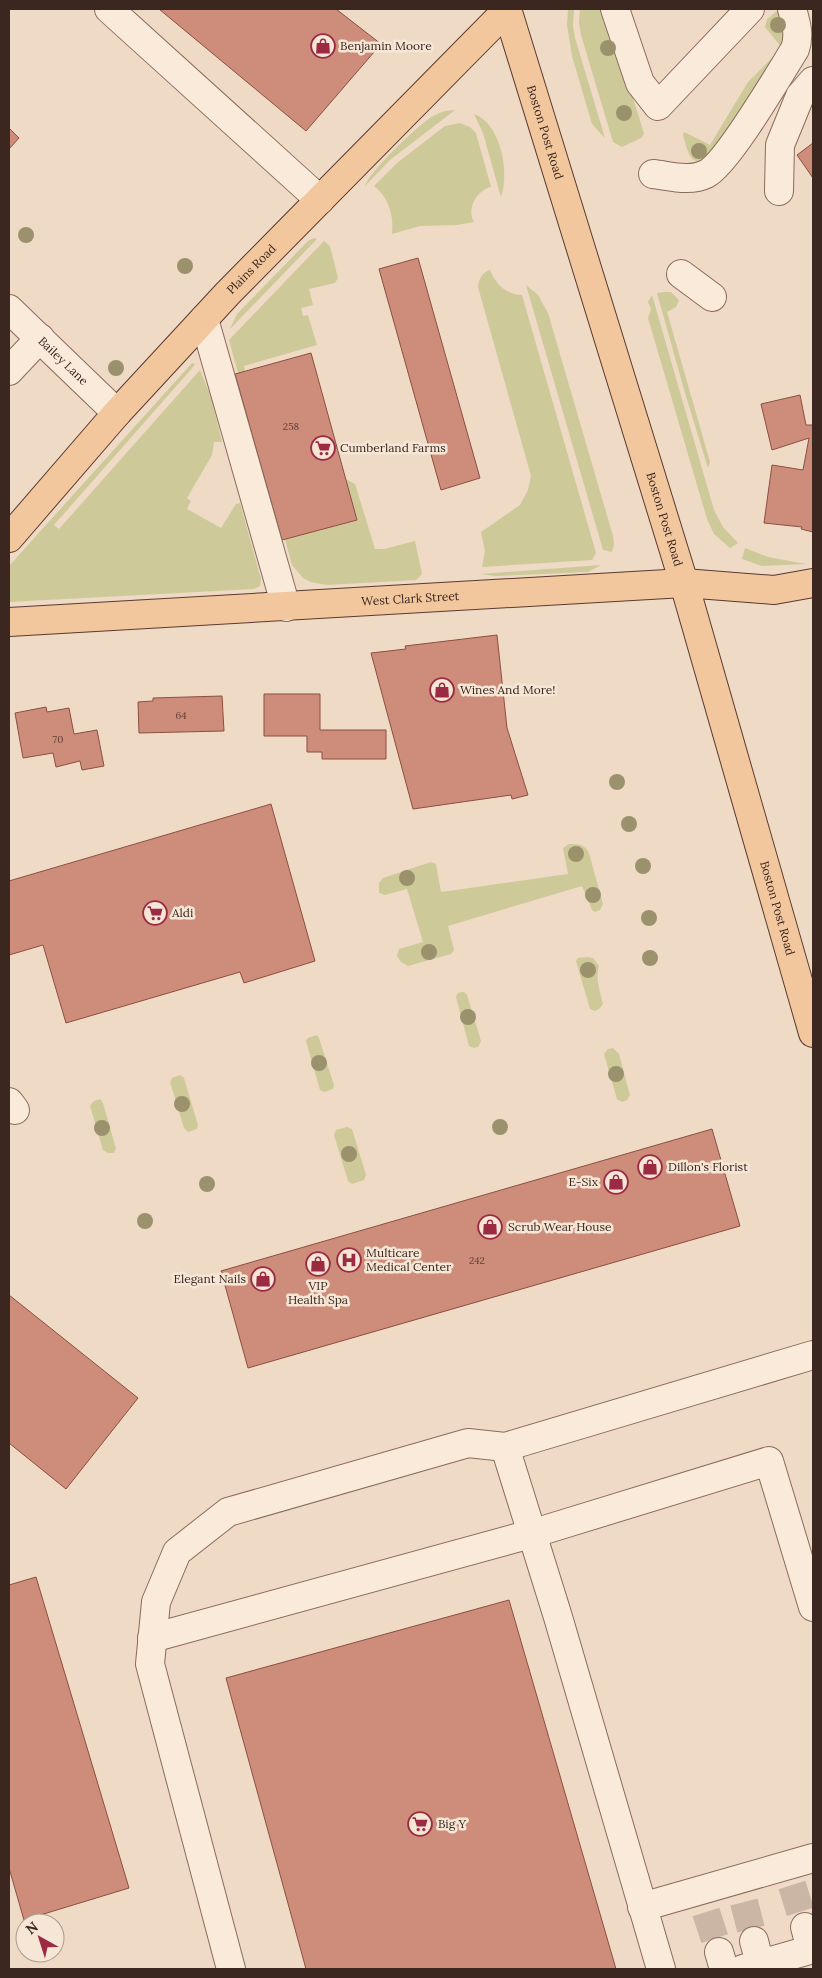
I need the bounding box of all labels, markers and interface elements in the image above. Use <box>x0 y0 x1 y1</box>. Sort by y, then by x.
shop icon: Benjamin Moore <box>310 33 336 59</box>
place label: Benjamin Moore <box>340 38 432 53</box>
street label: Boston Post Road <box>524 83 567 181</box>
street label: Plains Road <box>223 241 279 297</box>
street label: Bailey Lane <box>35 333 92 388</box>
house number: 258 <box>283 420 300 433</box>
supermarket icon: Cumberland Farms <box>310 435 336 461</box>
place label: Cumberland Farms <box>340 440 446 455</box>
street label: Boston Post Road <box>643 470 686 568</box>
street label: West Clark Street <box>361 588 460 609</box>
shop icon: Wines And More! <box>429 677 455 703</box>
place label: Wines And More! <box>460 682 556 697</box>
house number: 64 <box>175 709 187 722</box>
house number: 70 <box>53 733 63 746</box>
street label: Boston Post Road <box>757 859 798 957</box>
supermarket icon: Aldi <box>142 900 168 926</box>
place label: Aldi <box>171 905 193 920</box>
shop icon: Dillon's Florist <box>637 1154 663 1180</box>
place label: Dillon's Florist <box>668 1159 748 1174</box>
shop icon: E-Six <box>603 1169 629 1195</box>
place label: E-Six <box>569 1174 599 1189</box>
shop icon: Scrub Wear House <box>477 1214 503 1240</box>
place label: Scrub Wear House <box>508 1219 612 1234</box>
place label: Multicare Medical Center <box>366 1245 452 1274</box>
hospital icon: Multicare Medical Center <box>336 1247 362 1273</box>
shop icon: VIP Health Spa <box>305 1251 331 1277</box>
house number: 242 <box>469 1254 485 1267</box>
shop icon: Elegant Nails <box>250 1266 276 1292</box>
place label: Elegant Nails <box>173 1271 246 1286</box>
place label: VIP Health Spa <box>288 1278 348 1307</box>
supermarket icon: Big Y <box>407 1811 433 1837</box>
place label: Big Y <box>438 1816 467 1831</box>
north arrow <box>15 1913 65 1963</box>
text: N <box>22 1917 42 1938</box>

